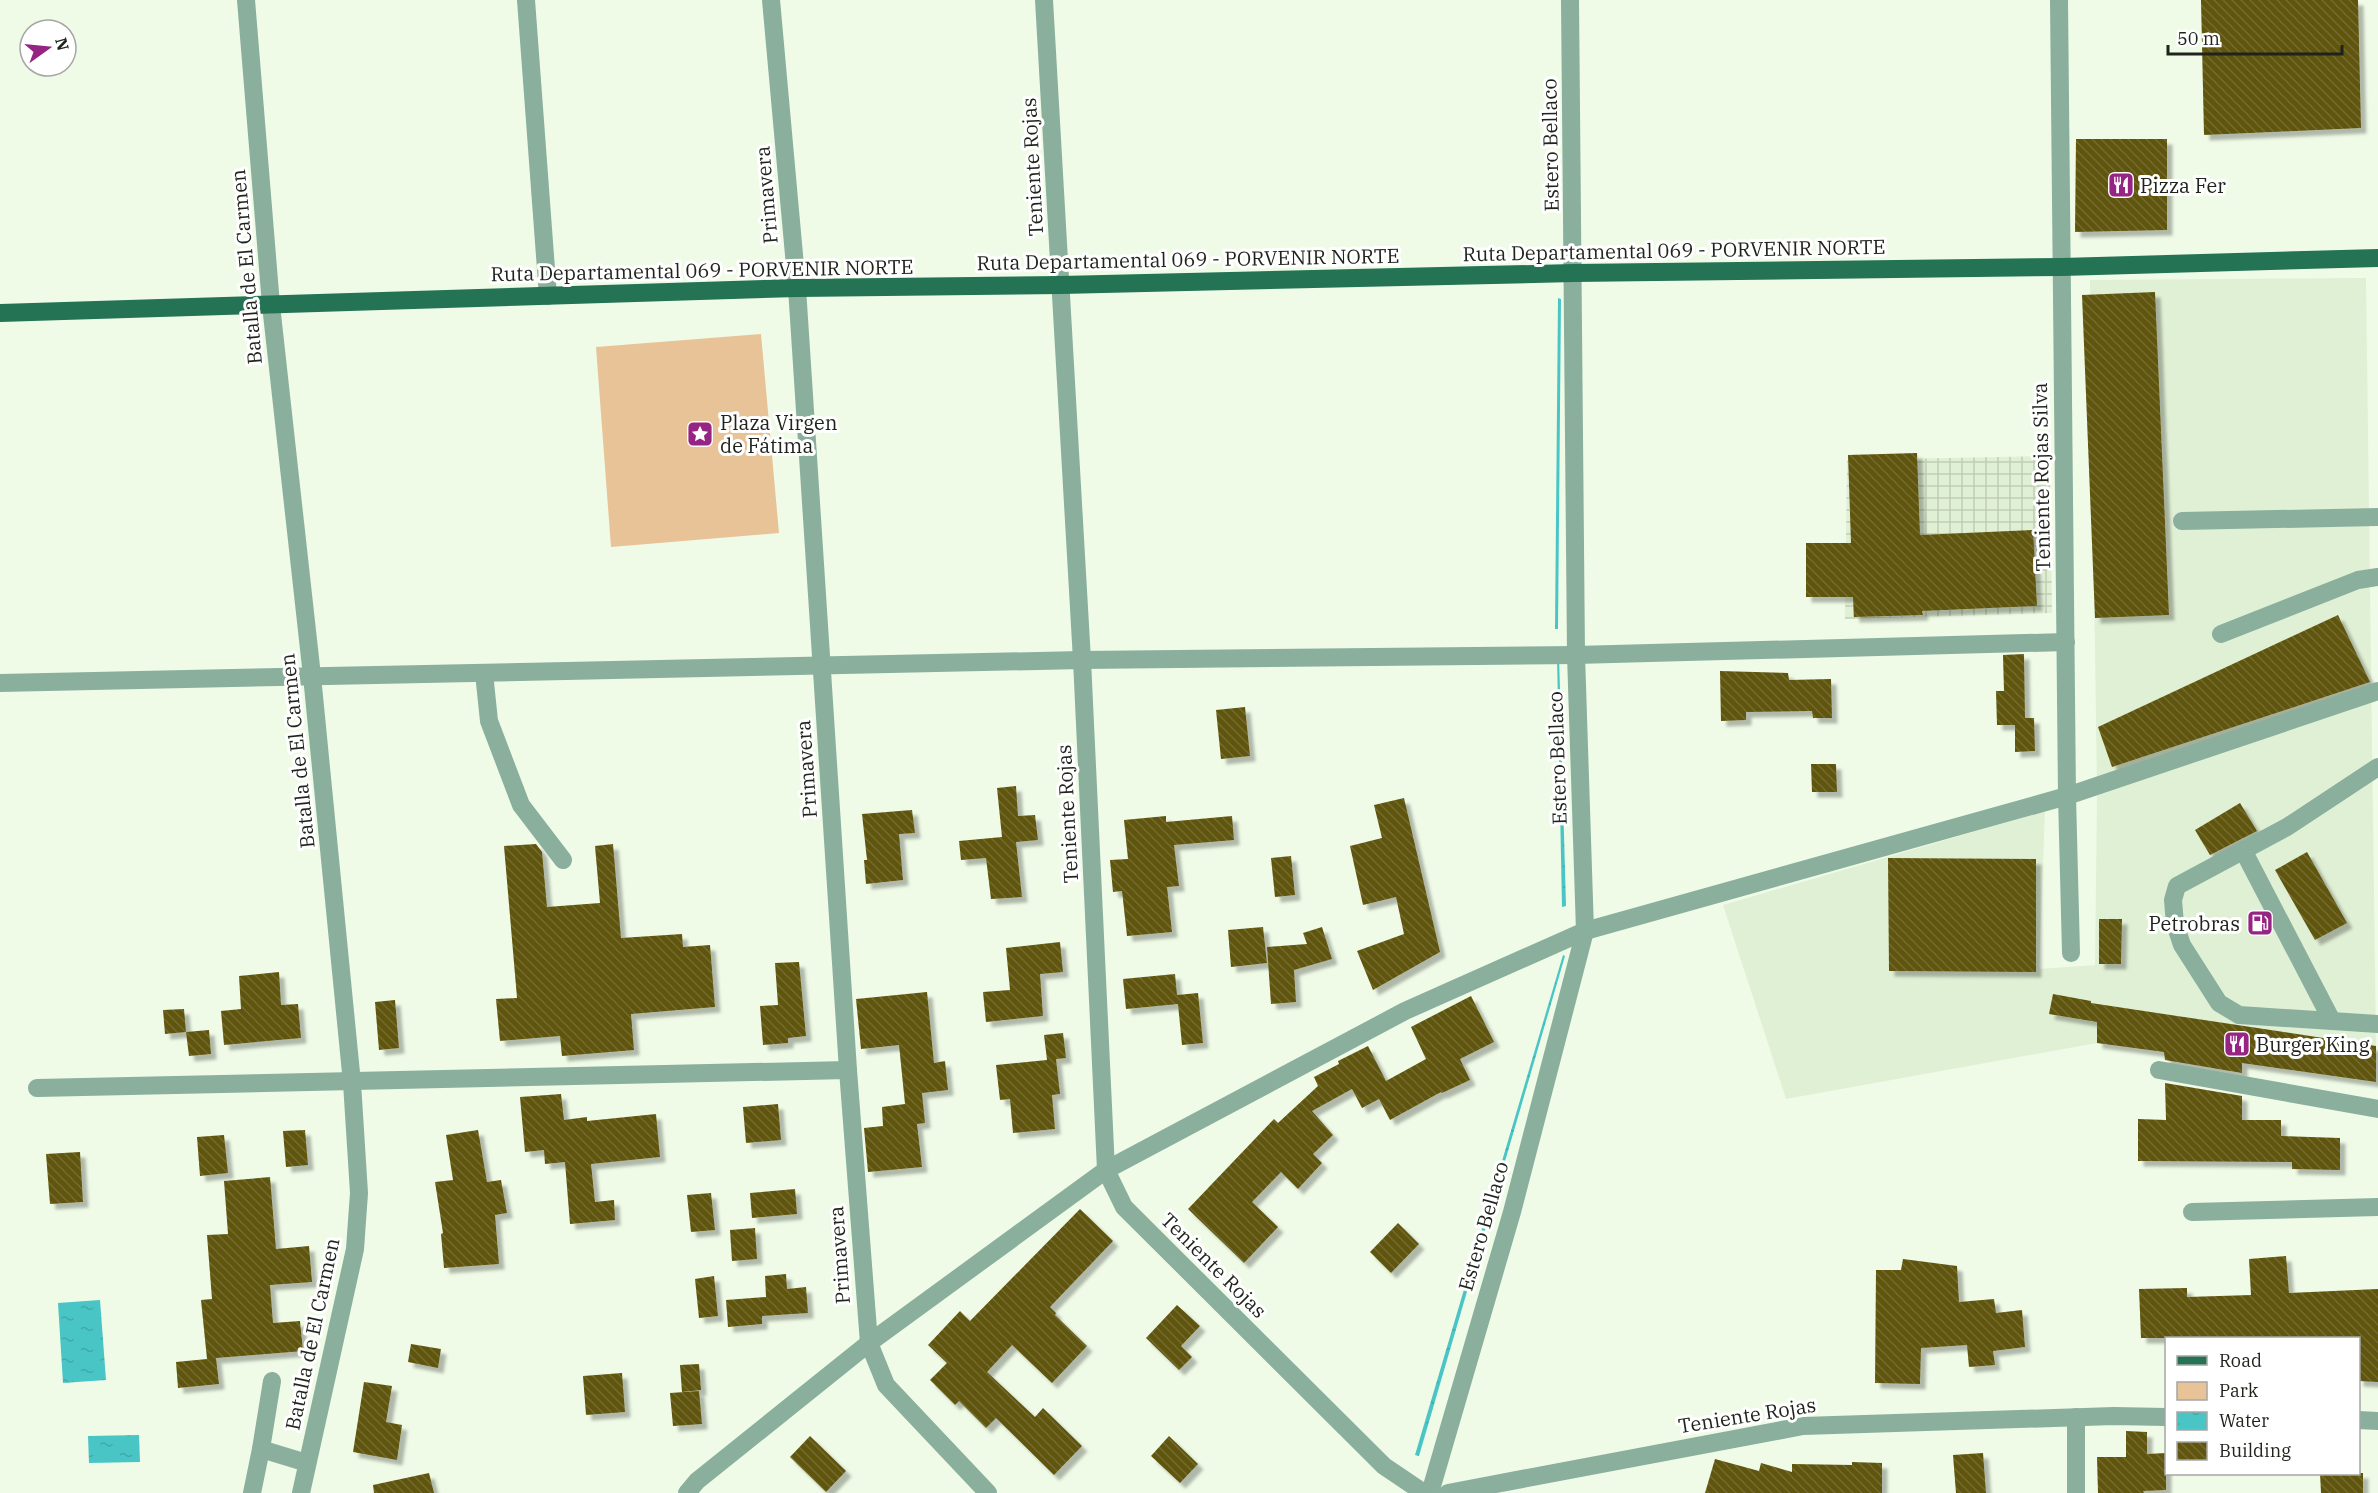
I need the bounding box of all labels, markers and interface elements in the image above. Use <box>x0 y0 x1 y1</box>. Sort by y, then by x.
north arrow <box>18 18 78 78</box>
scale bar <box>2168 18 2342 56</box>
text: 50 m <box>2177 27 2220 50</box>
text: N <box>51 35 74 53</box>
street label: Estero Bellaco <box>1535 78 1565 212</box>
street label: Teniente Rojas <box>1015 97 1049 237</box>
street label: Primavera <box>748 145 784 245</box>
street label: Batalla de El Carmen <box>224 168 268 366</box>
restaurant icon: Pizza Fer <box>2106 170 2136 200</box>
place label: Pizza Fer <box>2140 172 2226 199</box>
street label: Ruta Departamental 069 - PORVENIR NORTE <box>1462 233 1886 267</box>
street label: Ruta Departamental 069 - PORVENIR NORTE <box>976 242 1400 276</box>
street label: Ruta Departamental 069 - PORVENIR NORTE <box>490 253 914 287</box>
street label: Teniente Rojas Silva <box>2026 382 2056 572</box>
place label: Plaza Virgen de Fátima <box>720 409 838 459</box>
place icon: Plaza Virgen de Fátima <box>685 419 715 449</box>
street label: Batalla de El Carmen <box>273 652 321 850</box>
street label: Estero Bellaco <box>1541 691 1573 825</box>
street label: Primavera <box>789 719 823 819</box>
street label: Teniente Rojas <box>1050 744 1084 884</box>
fuel station icon: Petrobras <box>2245 908 2275 938</box>
place label: Petrobras <box>2148 910 2240 937</box>
restaurant icon: Burger King <box>2222 1029 2252 1059</box>
place label: Burger King <box>2256 1031 2370 1058</box>
street label: Estero Bellaco <box>1452 1158 1514 1294</box>
street label: Primavera <box>822 1205 856 1305</box>
street label: Teniente Rojas <box>1155 1206 1273 1324</box>
street label: Batalla de El Carmen <box>278 1235 346 1433</box>
legend <box>2165 1337 2360 1475</box>
text: Road <box>2219 1349 2262 1372</box>
text: Park <box>2219 1379 2259 1402</box>
street label: Teniente Rojas <box>1676 1391 1818 1439</box>
text: Water <box>2219 1409 2269 1432</box>
text: Building <box>2219 1439 2291 1462</box>

